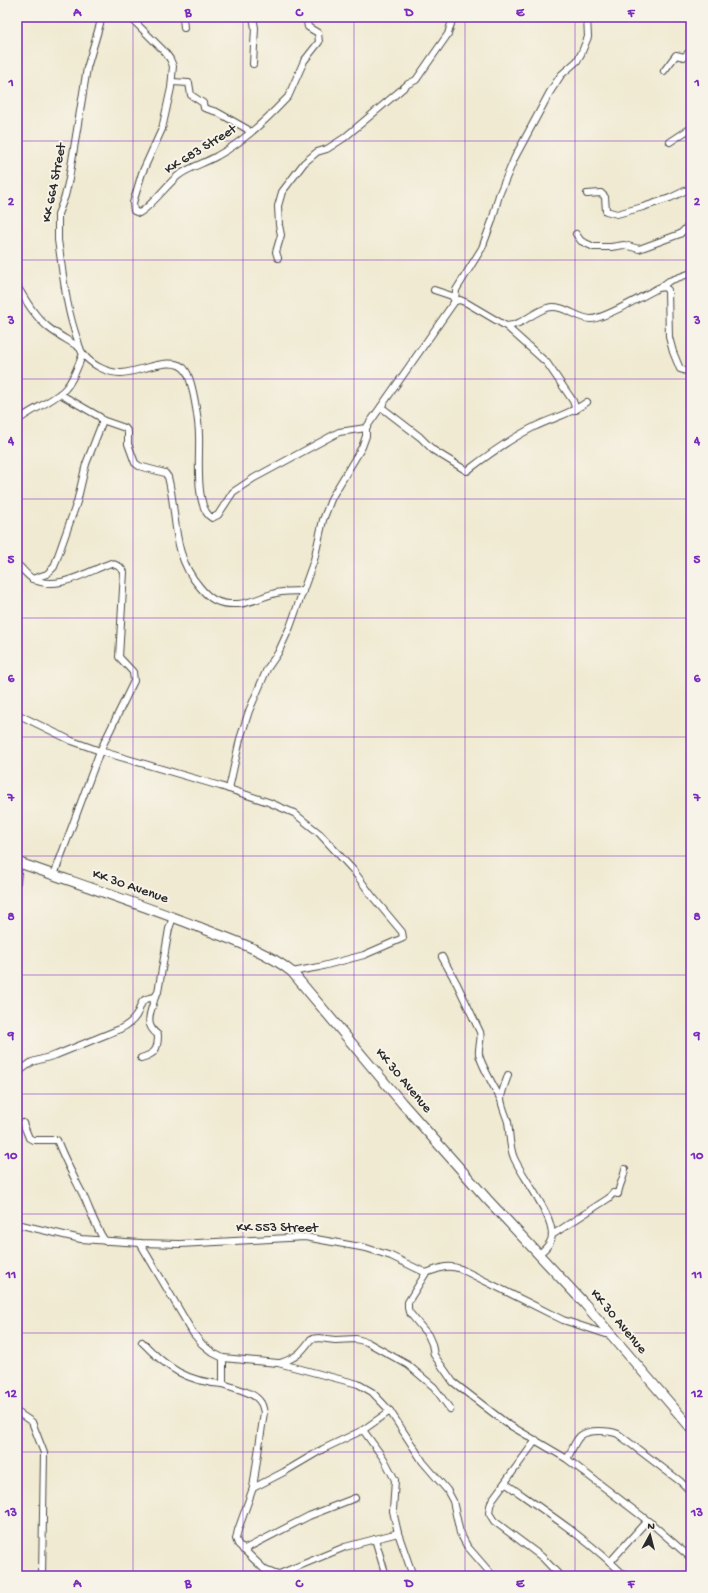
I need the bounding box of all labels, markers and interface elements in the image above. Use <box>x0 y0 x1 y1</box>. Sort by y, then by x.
text: A <box>72 6 82 21</box>
text: B <box>184 6 193 21</box>
text: C <box>294 6 304 21</box>
text: D <box>404 6 414 21</box>
text: E <box>516 6 525 21</box>
text: F <box>627 6 636 21</box>
text: 1 <box>7 76 14 91</box>
text: 1 <box>693 76 700 91</box>
street label: KK 683 Street <box>162 121 241 179</box>
street label: KK 664 Street <box>39 141 71 224</box>
text: 2 <box>8 195 15 210</box>
text: 2 <box>694 195 701 210</box>
text: 3 <box>7 314 15 329</box>
text: 3 <box>693 314 701 329</box>
text: 4 <box>7 434 15 449</box>
text: 4 <box>693 434 701 449</box>
text: 5 <box>8 553 15 568</box>
text: 5 <box>694 553 701 568</box>
text: 6 <box>8 672 15 687</box>
text: 6 <box>694 672 701 687</box>
text: 7 <box>7 791 16 806</box>
text: 7 <box>693 791 702 806</box>
street label: KK 30 Avenue <box>90 866 171 908</box>
text: 8 <box>7 910 15 925</box>
text: 8 <box>693 910 701 925</box>
text: 9 <box>7 1029 15 1044</box>
text: 9 <box>693 1029 701 1044</box>
street label: KK 30 Avenue <box>371 1045 436 1117</box>
text: 10 <box>4 1149 18 1164</box>
text: 10 <box>690 1149 704 1164</box>
street label: KK 553 Street <box>236 1220 319 1237</box>
text: 11 <box>5 1268 16 1283</box>
text: 11 <box>691 1268 702 1283</box>
street label: KK 30 Avenue <box>586 1286 651 1358</box>
text: 12 <box>4 1387 17 1402</box>
text: 12 <box>690 1387 703 1402</box>
text: 13 <box>4 1506 17 1521</box>
text: 13 <box>690 1506 703 1521</box>
north arrow <box>630 1515 670 1555</box>
text: N <box>647 1521 655 1533</box>
text: A <box>72 1577 82 1592</box>
text: B <box>184 1577 193 1592</box>
text: C <box>294 1577 304 1592</box>
text: D <box>404 1577 414 1592</box>
text: E <box>516 1577 525 1592</box>
text: F <box>627 1577 636 1592</box>

